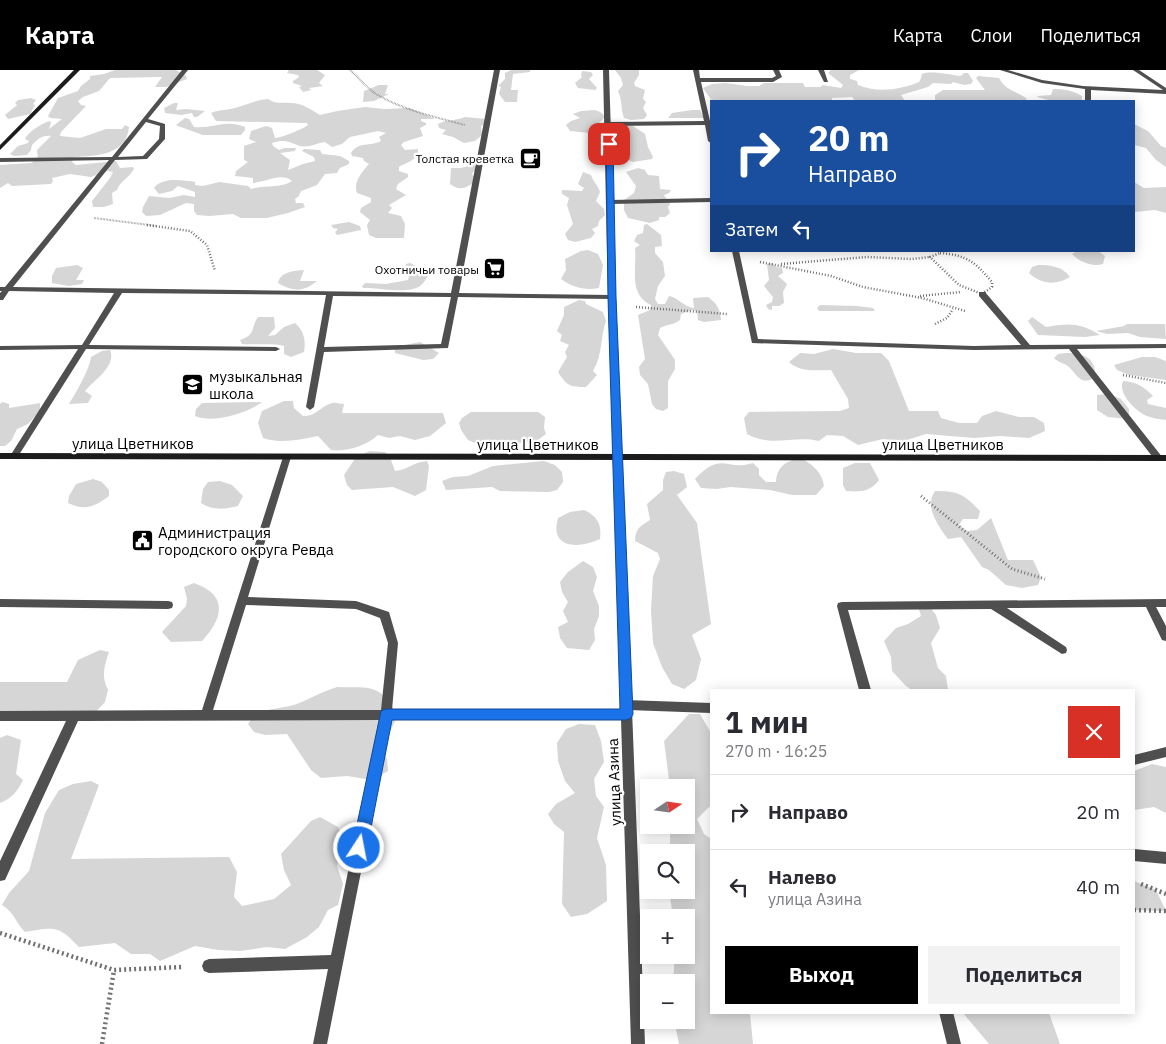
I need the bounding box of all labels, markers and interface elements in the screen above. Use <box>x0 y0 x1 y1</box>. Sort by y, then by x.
text: Карта <box>25 19 95 51</box>
text: Карта <box>893 24 943 47</box>
text: Слои <box>971 24 1013 47</box>
text: Поделиться <box>1041 24 1141 47</box>
text: 20 m <box>808 115 890 161</box>
icon: right <box>725 120 790 185</box>
pin <box>588 123 630 165</box>
icon: arrive <box>595 130 623 158</box>
cafe icon: Толстая креветка <box>518 146 542 170</box>
place label: Толстая креветка <box>415 151 515 166</box>
text: Направо <box>808 159 897 188</box>
icon: left <box>788 215 816 243</box>
text: Затем <box>725 217 778 241</box>
supermarket icon: Охотничьи товары <box>483 257 507 281</box>
place label: Охотничьи товары <box>375 262 479 277</box>
place label: музыкальная школа <box>209 367 303 403</box>
school or university icon: музыкальная школа <box>181 373 205 397</box>
street label: улица Цветников <box>72 434 194 453</box>
street label: улица Цветников <box>477 435 599 454</box>
street label: улица Цветников <box>882 435 1004 454</box>
place label: Администрация городского округа Ревда <box>158 523 334 559</box>
public building icon: Администрация городского округа Ревда <box>130 529 154 553</box>
text: 1 мин <box>725 702 809 741</box>
button: close <box>1068 706 1120 758</box>
street label: улица Азина <box>603 738 625 826</box>
text: 270 m · 16:25 <box>725 741 827 761</box>
north arrow <box>640 779 695 834</box>
map controls <box>640 779 695 1029</box>
icon: right <box>725 798 753 826</box>
text: Направо <box>768 800 848 824</box>
text: 20 m <box>1076 800 1120 824</box>
position arrow <box>332 821 384 873</box>
button: search <box>640 844 695 899</box>
text: Налево <box>768 865 837 889</box>
icon: left <box>725 873 753 901</box>
text: 40 m <box>1076 875 1120 899</box>
text: улица Азина <box>768 889 862 909</box>
button: + <box>640 909 695 964</box>
button: Выход <box>725 946 918 1004</box>
button: Поделиться <box>928 946 1120 1004</box>
button: − <box>640 974 695 1029</box>

